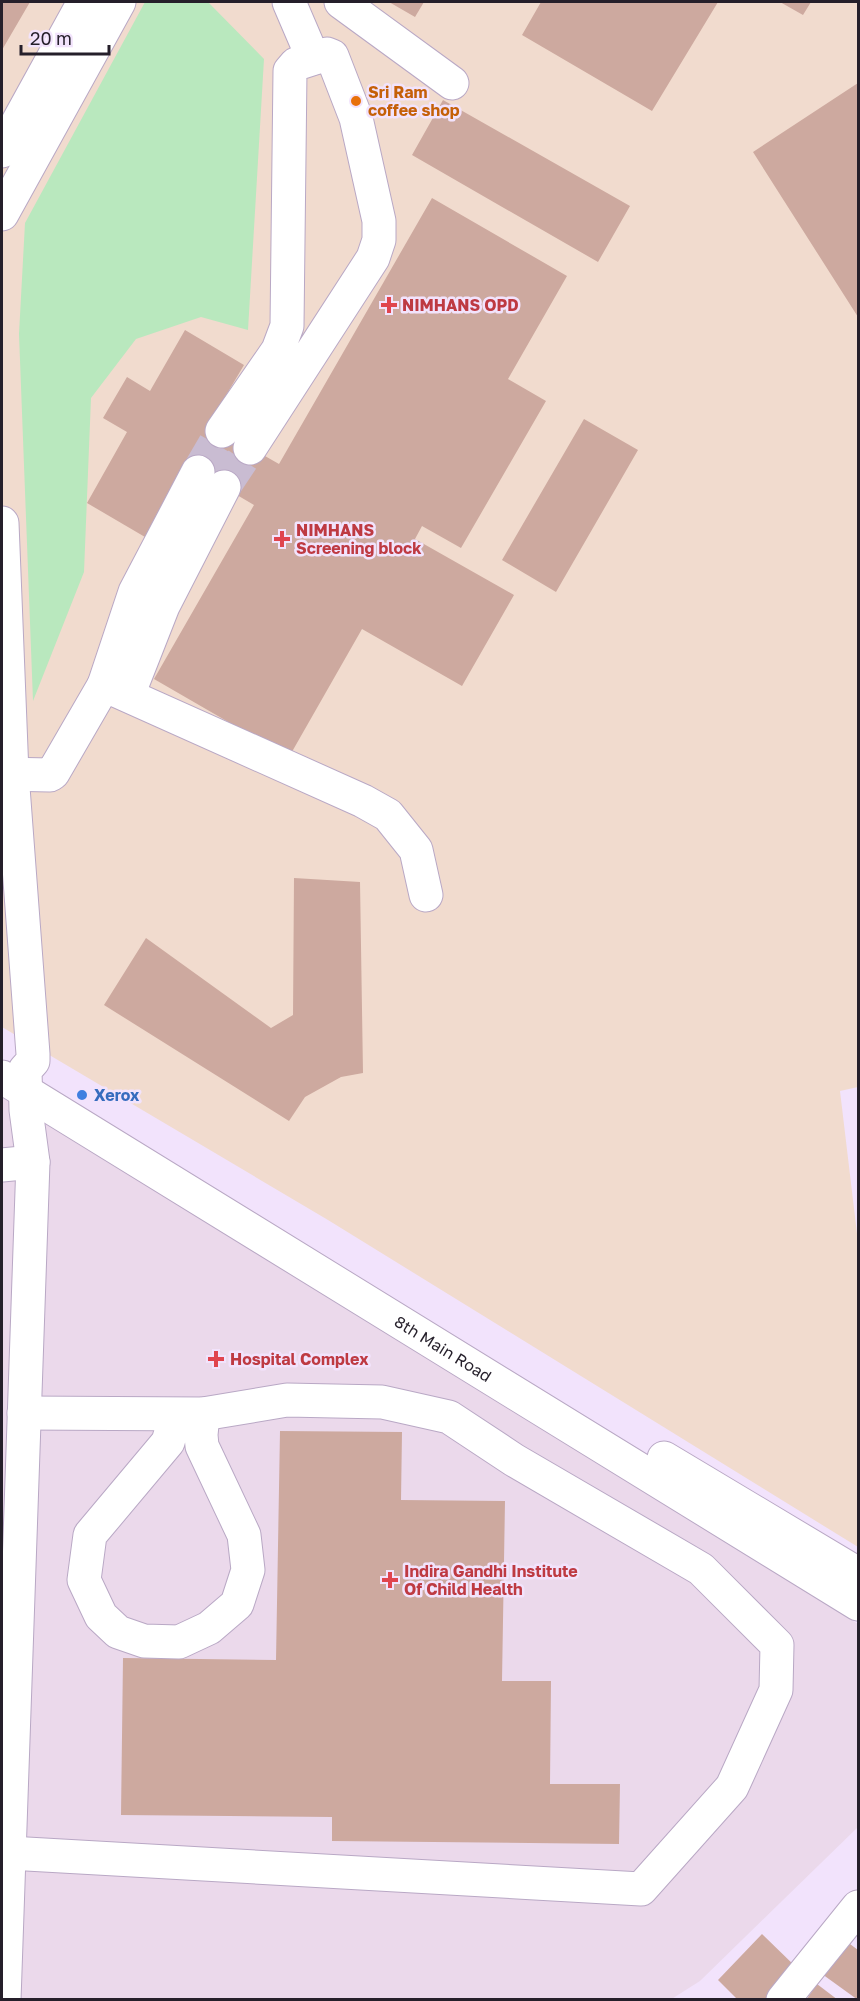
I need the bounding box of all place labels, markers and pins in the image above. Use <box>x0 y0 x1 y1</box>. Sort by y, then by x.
place label: Sri Ram coffee shop <box>368 82 460 120</box>
marker: Sri Ram coffee shop <box>349 94 363 108</box>
place label: NIMHANS OPD <box>402 295 519 315</box>
marker: NIMHANS OPD <box>380 296 398 314</box>
place label: NIMHANS Screening block <box>296 520 422 558</box>
marker: NIMHANS Screening block <box>273 530 291 548</box>
place label: Xerox <box>94 1085 140 1105</box>
marker: Xerox <box>75 1088 89 1102</box>
place label: Hospital Complex <box>230 1349 369 1369</box>
marker: Hospital Complex <box>207 1350 225 1368</box>
place label: Indira Gandhi Institute Of Child Health <box>404 1561 578 1599</box>
marker: Indira Gandhi Institute Of Child Health <box>381 1571 399 1589</box>

